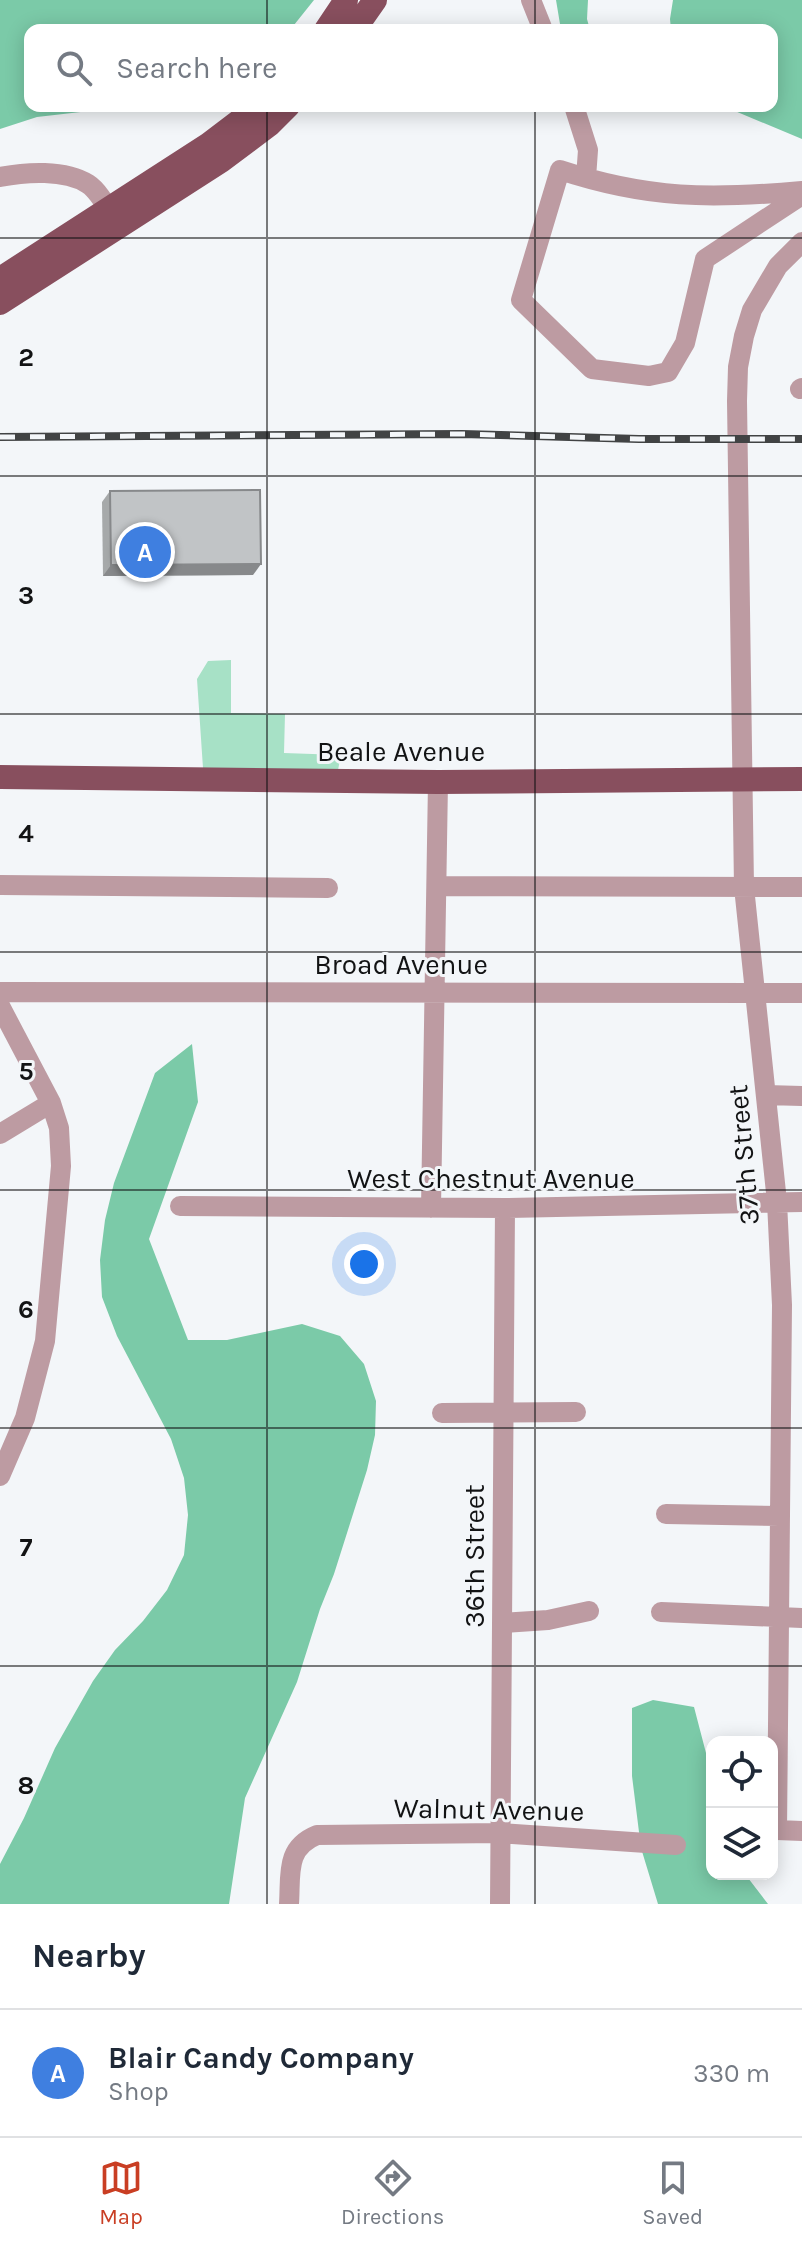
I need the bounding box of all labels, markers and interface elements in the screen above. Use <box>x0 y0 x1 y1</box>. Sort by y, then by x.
search box <box>24 24 778 112</box>
icon: search <box>52 46 96 90</box>
text: Search here <box>116 50 277 86</box>
text: 2 <box>18 342 34 373</box>
pin: A <box>119 522 171 582</box>
text: 3 <box>18 580 34 611</box>
street label: Beale Avenue <box>317 735 485 768</box>
text: 4 <box>18 818 34 849</box>
street label: Broad Avenue <box>314 948 488 981</box>
text: 5 <box>18 1056 34 1087</box>
street label: 37th Street <box>721 1083 766 1226</box>
street label: West Chestnut Avenue <box>347 1162 635 1195</box>
your location <box>344 1244 384 1284</box>
text: 6 <box>18 1294 34 1325</box>
street label: 36th Street <box>458 1484 491 1628</box>
text: 7 <box>20 1532 33 1563</box>
map controls <box>706 1736 778 1880</box>
button: locate <box>706 1736 778 1808</box>
text: 8 <box>18 1770 34 1801</box>
street label: Walnut Avenue <box>393 1791 585 1828</box>
button: layers <box>706 1808 778 1880</box>
text: Nearby <box>32 1936 146 1976</box>
text: Blair Candy Company <box>108 2040 414 2076</box>
text: A <box>50 2058 66 2089</box>
text: 330 m <box>693 2058 770 2089</box>
text: Shop <box>108 2076 169 2107</box>
tab: Map <box>99 2156 143 2230</box>
tab: Directions <box>341 2156 444 2230</box>
tab: Saved <box>642 2156 703 2230</box>

